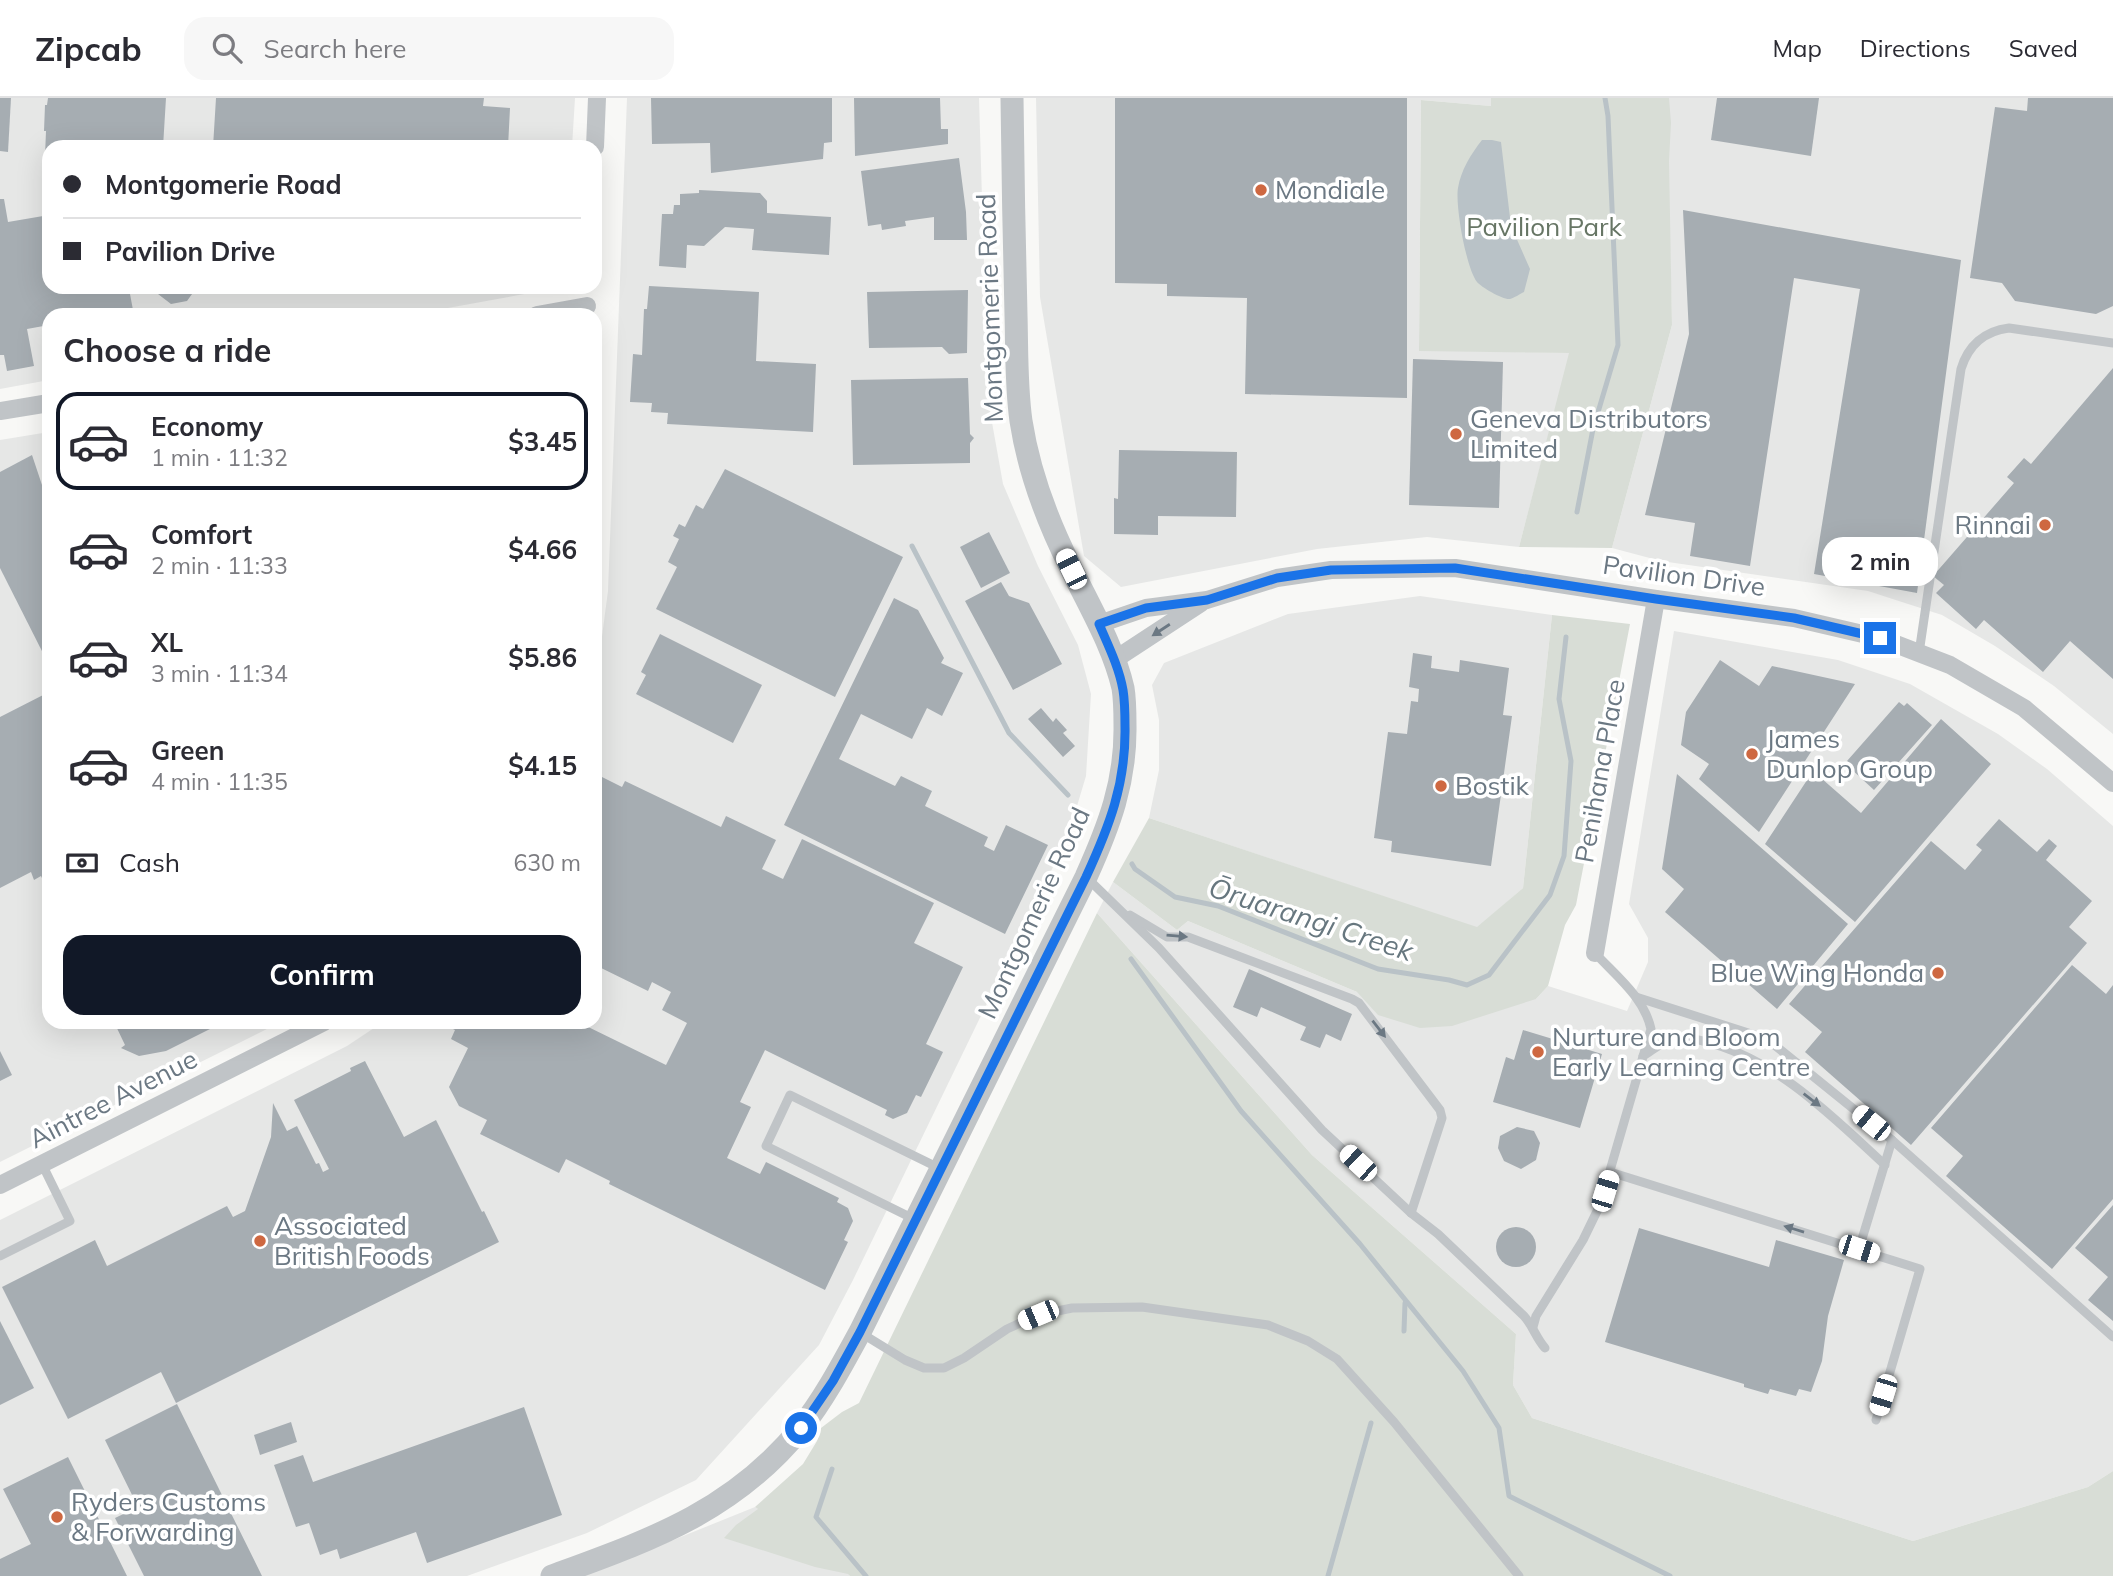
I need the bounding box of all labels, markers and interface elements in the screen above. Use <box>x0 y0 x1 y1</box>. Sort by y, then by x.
search box <box>184 17 674 80</box>
text: Zipcab <box>35 28 142 69</box>
icon: search <box>208 29 246 67</box>
text: Search here <box>264 32 407 65</box>
text: Map <box>1772 33 1822 63</box>
text: Directions <box>1860 33 1971 63</box>
text: Saved <box>2009 33 2078 63</box>
text: Montgomerie Road <box>105 168 342 201</box>
place label: Mondiale <box>1275 173 1385 206</box>
marker: Mondiale <box>1253 182 1269 198</box>
street label: Montgomerie Road <box>969 193 1010 423</box>
park label: Pavilion Park <box>1466 210 1622 243</box>
text: Pavilion Drive <box>105 235 275 268</box>
text: Choose a ride <box>63 330 271 370</box>
place label: Geneva Distributors Limited <box>1470 402 1708 465</box>
icon: car <box>67 410 130 473</box>
text: Economy <box>151 410 263 443</box>
text: $3.45 <box>508 425 577 458</box>
marker: Geneva Distributors Limited <box>1448 426 1464 442</box>
text: 1 min · 11:32 <box>151 443 288 472</box>
place label: Rinnai <box>1955 508 2031 541</box>
marker: Rinnai <box>2037 517 2053 533</box>
icon: car <box>67 518 130 581</box>
text: Comfort <box>151 518 252 551</box>
text: $4.66 <box>508 533 577 566</box>
callout: 2 min <box>1822 536 1938 586</box>
car <box>1053 546 1090 592</box>
text: 2 min <box>1850 547 1910 576</box>
street label: Pavilion Drive <box>1601 548 1767 603</box>
text: 2 min · 11:33 <box>151 551 288 580</box>
route end <box>1864 622 1896 654</box>
one-way arrow <box>1152 623 1170 637</box>
icon: car <box>67 626 130 689</box>
text: XL <box>151 626 183 659</box>
text: $5.86 <box>508 641 577 674</box>
text: 3 min · 11:34 <box>151 659 288 688</box>
street label: Penihana Place <box>1567 677 1632 865</box>
place label: James Dunlop Group <box>1766 722 1933 785</box>
icon: car <box>67 734 130 797</box>
text: Green <box>151 734 224 767</box>
marker: James Dunlop Group <box>1744 746 1760 762</box>
text: $4.15 <box>508 749 577 782</box>
text: 4 min · 11:35 <box>151 767 288 796</box>
place label: Bostik <box>1455 769 1530 802</box>
marker: Bostik <box>1433 778 1449 794</box>
street label: Montgomerie Road <box>970 802 1097 1024</box>
icon: cash <box>63 844 101 882</box>
text: Cash <box>119 846 180 879</box>
text: 630 m <box>513 848 581 877</box>
water label: Ōruarangi Creek <box>1205 869 1419 969</box>
one-way arrow <box>1166 931 1188 942</box>
button: Confirm <box>63 935 581 1015</box>
place label: Blue Wing Honda <box>1710 956 1924 989</box>
marker: Blue Wing Honda <box>1930 965 1946 981</box>
place label: Nurture and Bloom Early Learning Centre <box>1552 1020 1810 1083</box>
one-way arrow <box>1371 1021 1386 1038</box>
street label: Aintree Avenue <box>23 1042 202 1155</box>
marker: Nurture and Bloom Early Learning Centre <box>1530 1044 1546 1060</box>
one-way arrow <box>1802 1093 1820 1108</box>
car <box>1849 1102 1894 1144</box>
car <box>1336 1141 1381 1185</box>
car <box>1589 1168 1622 1214</box>
place label: Associated British Foods <box>274 1209 430 1272</box>
one-way arrow <box>1783 1223 1804 1234</box>
marker: Associated British Foods <box>252 1233 268 1249</box>
car <box>1836 1233 1883 1265</box>
car <box>1015 1297 1062 1333</box>
car <box>1867 1372 1900 1418</box>
route start <box>785 1412 817 1444</box>
place label: Ryders Customs & Forwarding <box>71 1485 266 1548</box>
marker: Ryders Customs & Forwarding <box>49 1509 65 1525</box>

